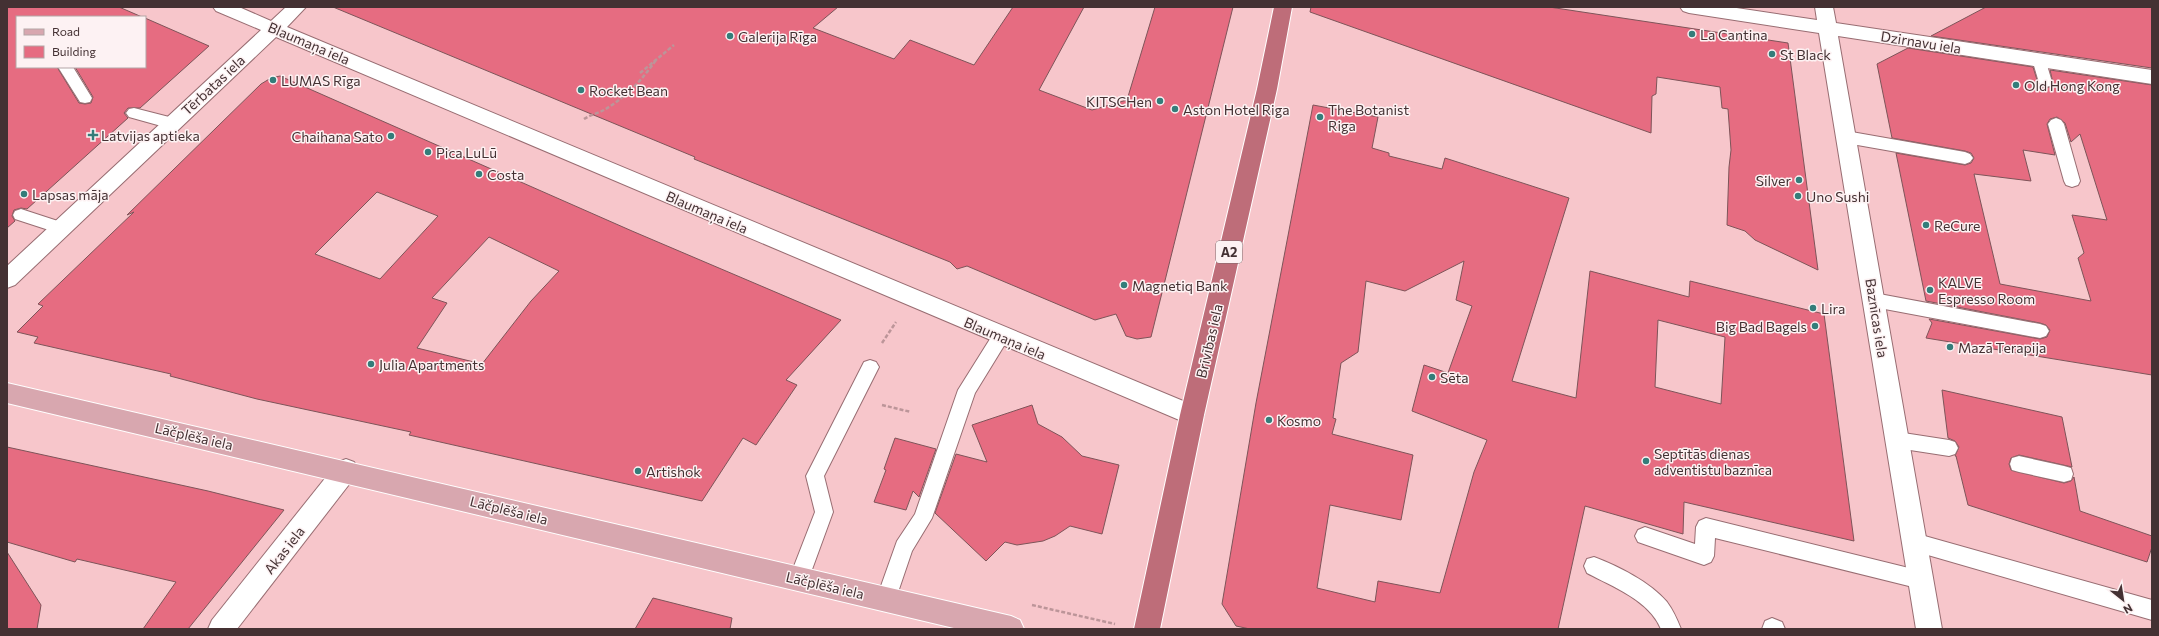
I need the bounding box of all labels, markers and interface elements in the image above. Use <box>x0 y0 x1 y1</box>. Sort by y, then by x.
legend <box>16 16 146 68</box>
street label: Blaumaņa iela <box>265 18 352 69</box>
text: Road <box>52 24 80 38</box>
place label: La Cantina <box>1700 26 1768 43</box>
street label: Dzirnavu iela <box>1880 27 1962 57</box>
place label: Galerija Rīga <box>738 28 817 45</box>
marker: La Cantina <box>1687 29 1697 39</box>
marker: Galerija Rīga <box>725 31 735 41</box>
text: Building <box>52 44 96 58</box>
place label: St Black <box>1780 46 1831 63</box>
marker: St Black <box>1767 49 1777 59</box>
street label: Tērbatas iela <box>178 51 248 119</box>
place label: LUMAS Rīga <box>281 72 361 89</box>
marker: LUMAS Rīga <box>268 75 278 85</box>
place label: Old Hong Kong <box>2024 77 2120 94</box>
marker: Old Hong Kong <box>2011 80 2021 90</box>
place label: Rocket Bean <box>589 82 668 99</box>
marker: Rocket Bean <box>576 85 586 95</box>
place label: KITSCHen <box>1086 93 1152 110</box>
marker: KITSCHen <box>1155 96 1165 106</box>
place label: Aston Hotel Riga <box>1183 101 1290 118</box>
place label: The Botanist Riga <box>1328 101 1409 134</box>
marker: Aston Hotel Riga <box>1170 104 1180 114</box>
marker: The Botanist Riga <box>1315 112 1325 122</box>
place label: Latvijas aptieka <box>101 127 200 144</box>
place label: Chaihana Sato <box>292 128 383 145</box>
marker: Latvijas aptieka <box>88 130 98 140</box>
marker: Chaihana Sato <box>386 131 396 141</box>
place label: Pica LuLū <box>436 144 497 161</box>
marker: Pica LuLū <box>423 147 433 157</box>
place label: Costa <box>487 166 524 183</box>
marker: Costa <box>474 169 484 179</box>
place label: Silver <box>1756 172 1791 189</box>
marker: Silver <box>1794 175 1804 185</box>
place label: Lapsas māja <box>32 186 109 203</box>
street label: Blaumaņa iela <box>663 187 750 238</box>
place label: Uno Sushi <box>1806 188 1869 205</box>
marker: Lapsas māja <box>19 189 29 199</box>
marker: Uno Sushi <box>1793 191 1803 201</box>
place label: ReCure <box>1934 217 1980 234</box>
marker: ReCure <box>1921 220 1931 230</box>
road number: A2 <box>1216 241 1242 263</box>
place label: KALVE Espresso Room <box>1938 274 2035 307</box>
place label: Magnetiq Bank <box>1132 277 1228 294</box>
street label: Baznīcas iela <box>1862 277 1892 359</box>
marker: Magnetiq Bank <box>1119 280 1129 290</box>
marker: KALVE Espresso Room <box>1925 285 1935 295</box>
place label: Lira <box>1821 300 1845 317</box>
street label: Brīvības iela <box>1192 302 1226 380</box>
marker: Lira <box>1808 303 1818 313</box>
street label: Blaumaņa iela <box>961 313 1048 364</box>
place label: Big Bad Bagels <box>1716 318 1807 335</box>
marker: Big Bad Bagels <box>1810 321 1820 331</box>
place label: Mazā Terapija <box>1958 339 2046 356</box>
marker: Mazā Terapija <box>1945 342 1955 352</box>
place label: Julia Apartments <box>379 356 484 373</box>
marker: Julia Apartments <box>366 359 376 369</box>
place label: Sēta <box>1440 369 1469 386</box>
marker: Sēta <box>1427 372 1437 382</box>
place label: Kosmo <box>1277 412 1321 429</box>
marker: Kosmo <box>1264 415 1274 425</box>
street label: Lāčplēša iela <box>153 419 235 453</box>
place label: Septītās dienas adventistu baznīca <box>1654 445 1772 478</box>
marker: Septītās dienas adventistu baznīca <box>1641 456 1651 466</box>
place label: Artishok <box>646 463 701 480</box>
marker: Artishok <box>633 466 643 476</box>
street label: Lāčplēša iela <box>468 492 550 528</box>
street label: Akas iela <box>260 523 308 577</box>
street label: Lāčplēša iela <box>784 568 866 602</box>
north arrow <box>2103 580 2143 620</box>
text: N <box>2121 601 2135 617</box>

